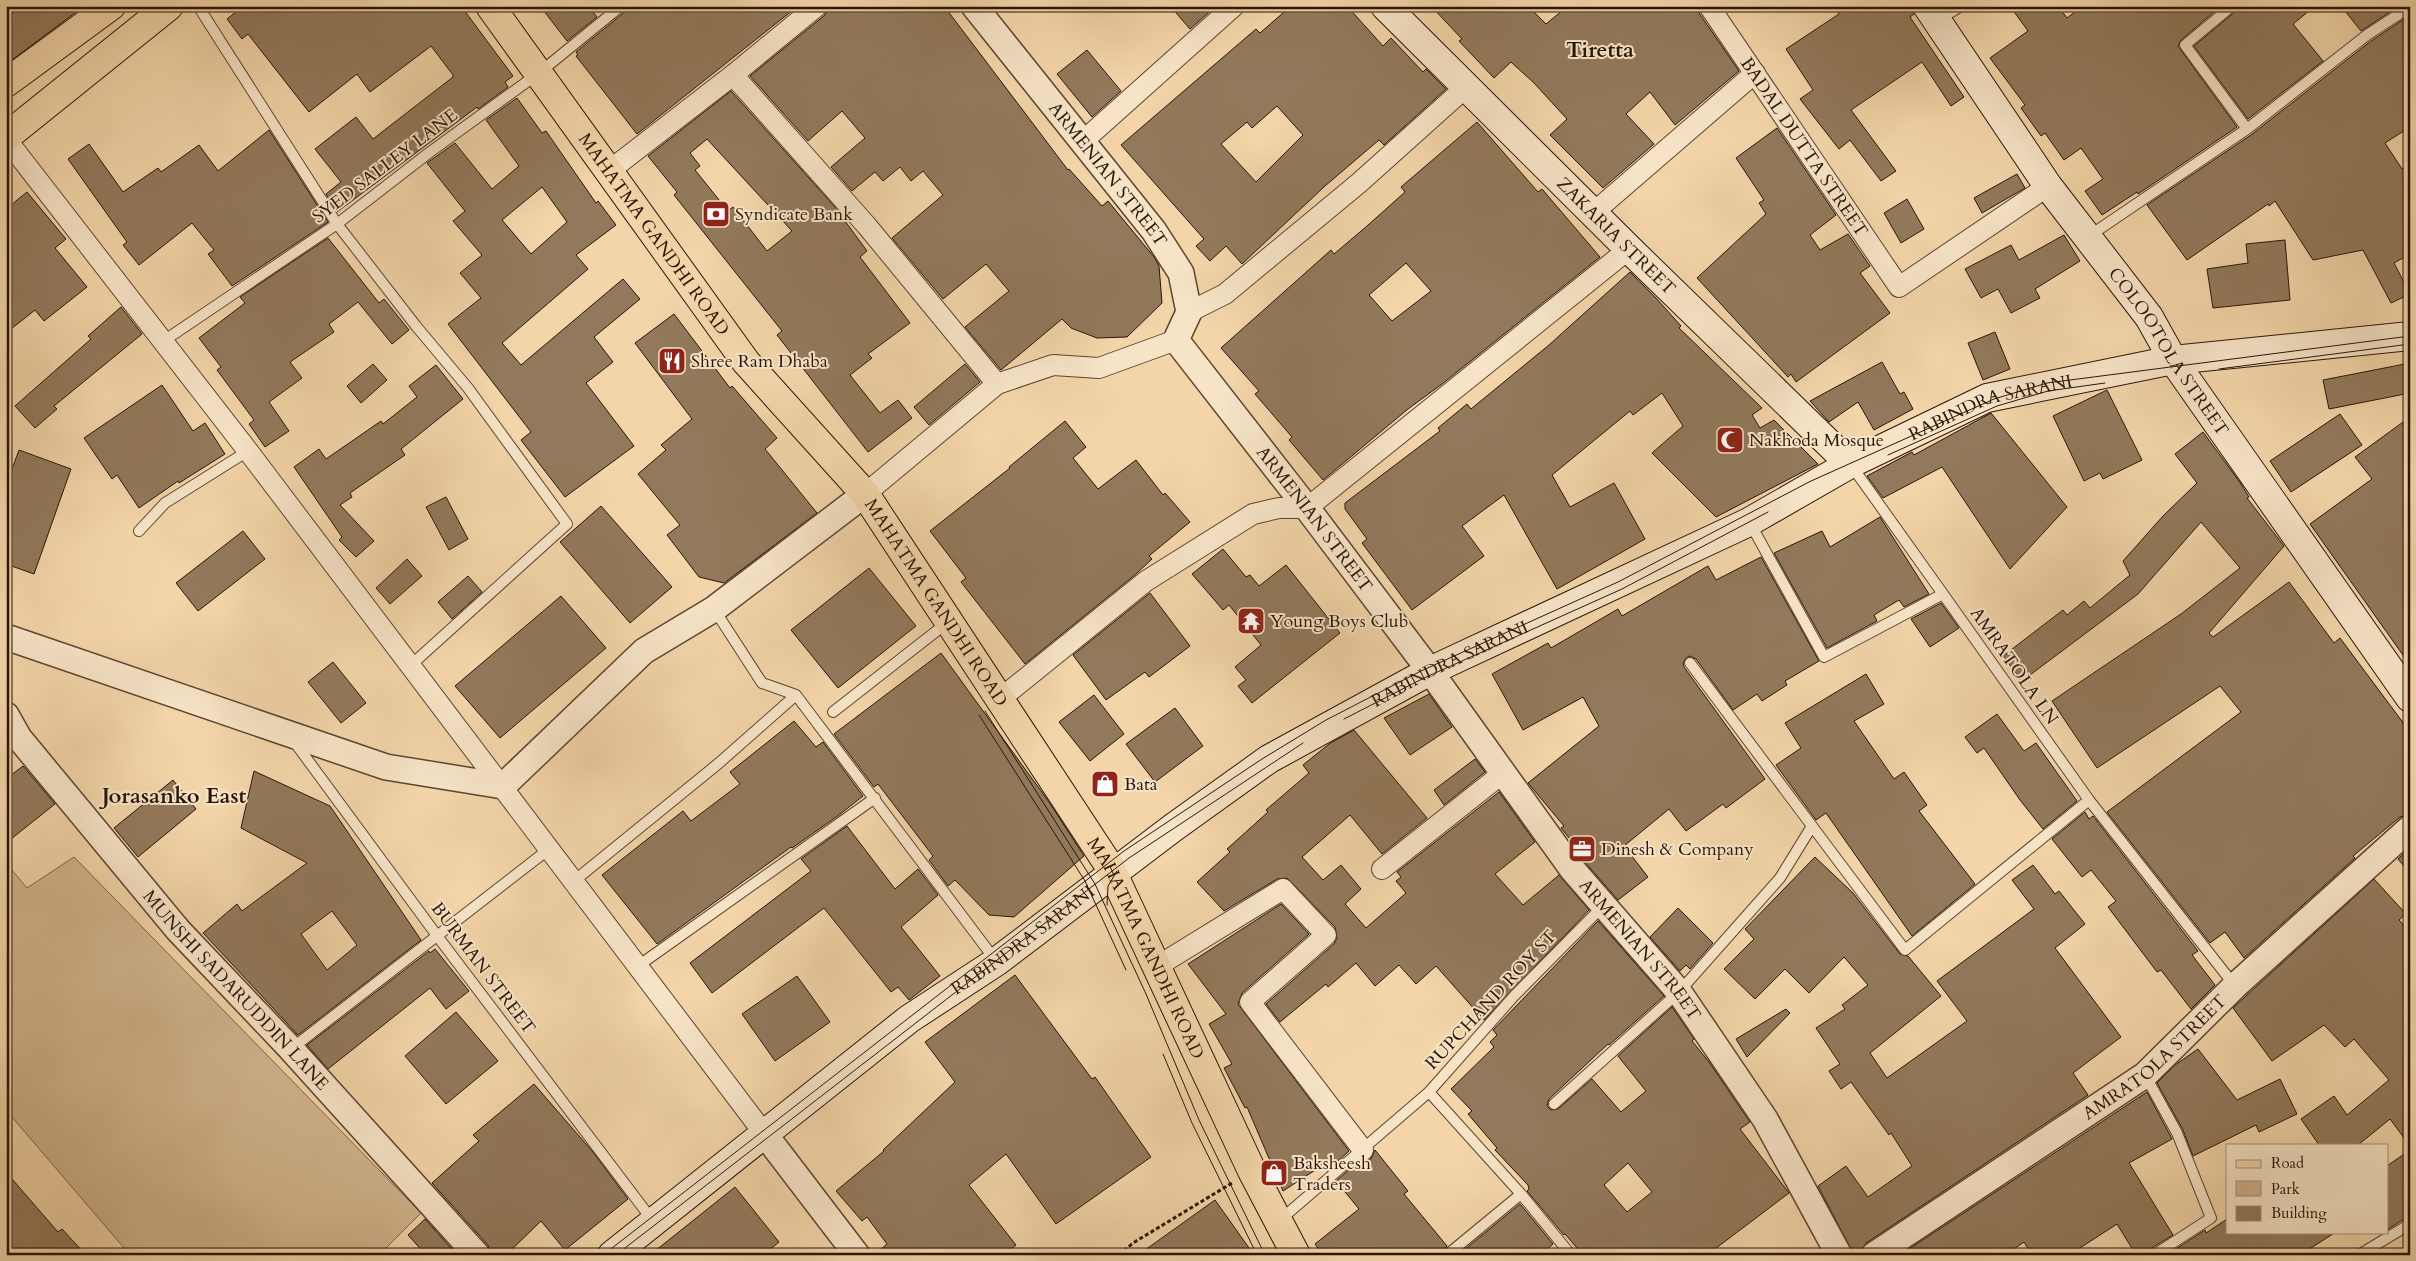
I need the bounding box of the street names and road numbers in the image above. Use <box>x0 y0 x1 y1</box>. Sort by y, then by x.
street label: BADAL DUTTA STREET <box>1735 52 1874 242</box>
street label: ARMENIAN STREET <box>1043 97 1173 251</box>
street label: SYED SALLEY LANE <box>307 103 463 229</box>
street label: MAHATMA GANDHI ROAD <box>573 128 735 341</box>
street label: ZAKARIA STREET <box>1551 171 1681 300</box>
street label: COLOOTOLA STREET <box>2103 262 2235 441</box>
street label: RABINDRA SARANI <box>1904 368 2074 447</box>
street label: ARMENIAN STREET <box>1251 441 1379 597</box>
street label: MAHATMA GANDHI ROAD <box>859 494 1014 711</box>
street label: AMRATOLA LN <box>1964 602 2064 730</box>
street label: RABINDRA SARANI <box>1367 614 1532 713</box>
street label: MAHATMA GANDHI ROAD <box>1081 832 1210 1063</box>
street label: ARMENIAN STREET <box>1573 873 1707 1025</box>
street label: RABINDRA SARANI <box>946 879 1100 1001</box>
street label: MUNSHI SADARUDDIN LANE <box>137 884 335 1096</box>
street label: BURMAN STREET <box>425 897 541 1039</box>
street label: RUPCHAND ROY ST <box>1420 925 1562 1075</box>
street label: AMRATOLA STREET <box>2078 989 2232 1126</box>

